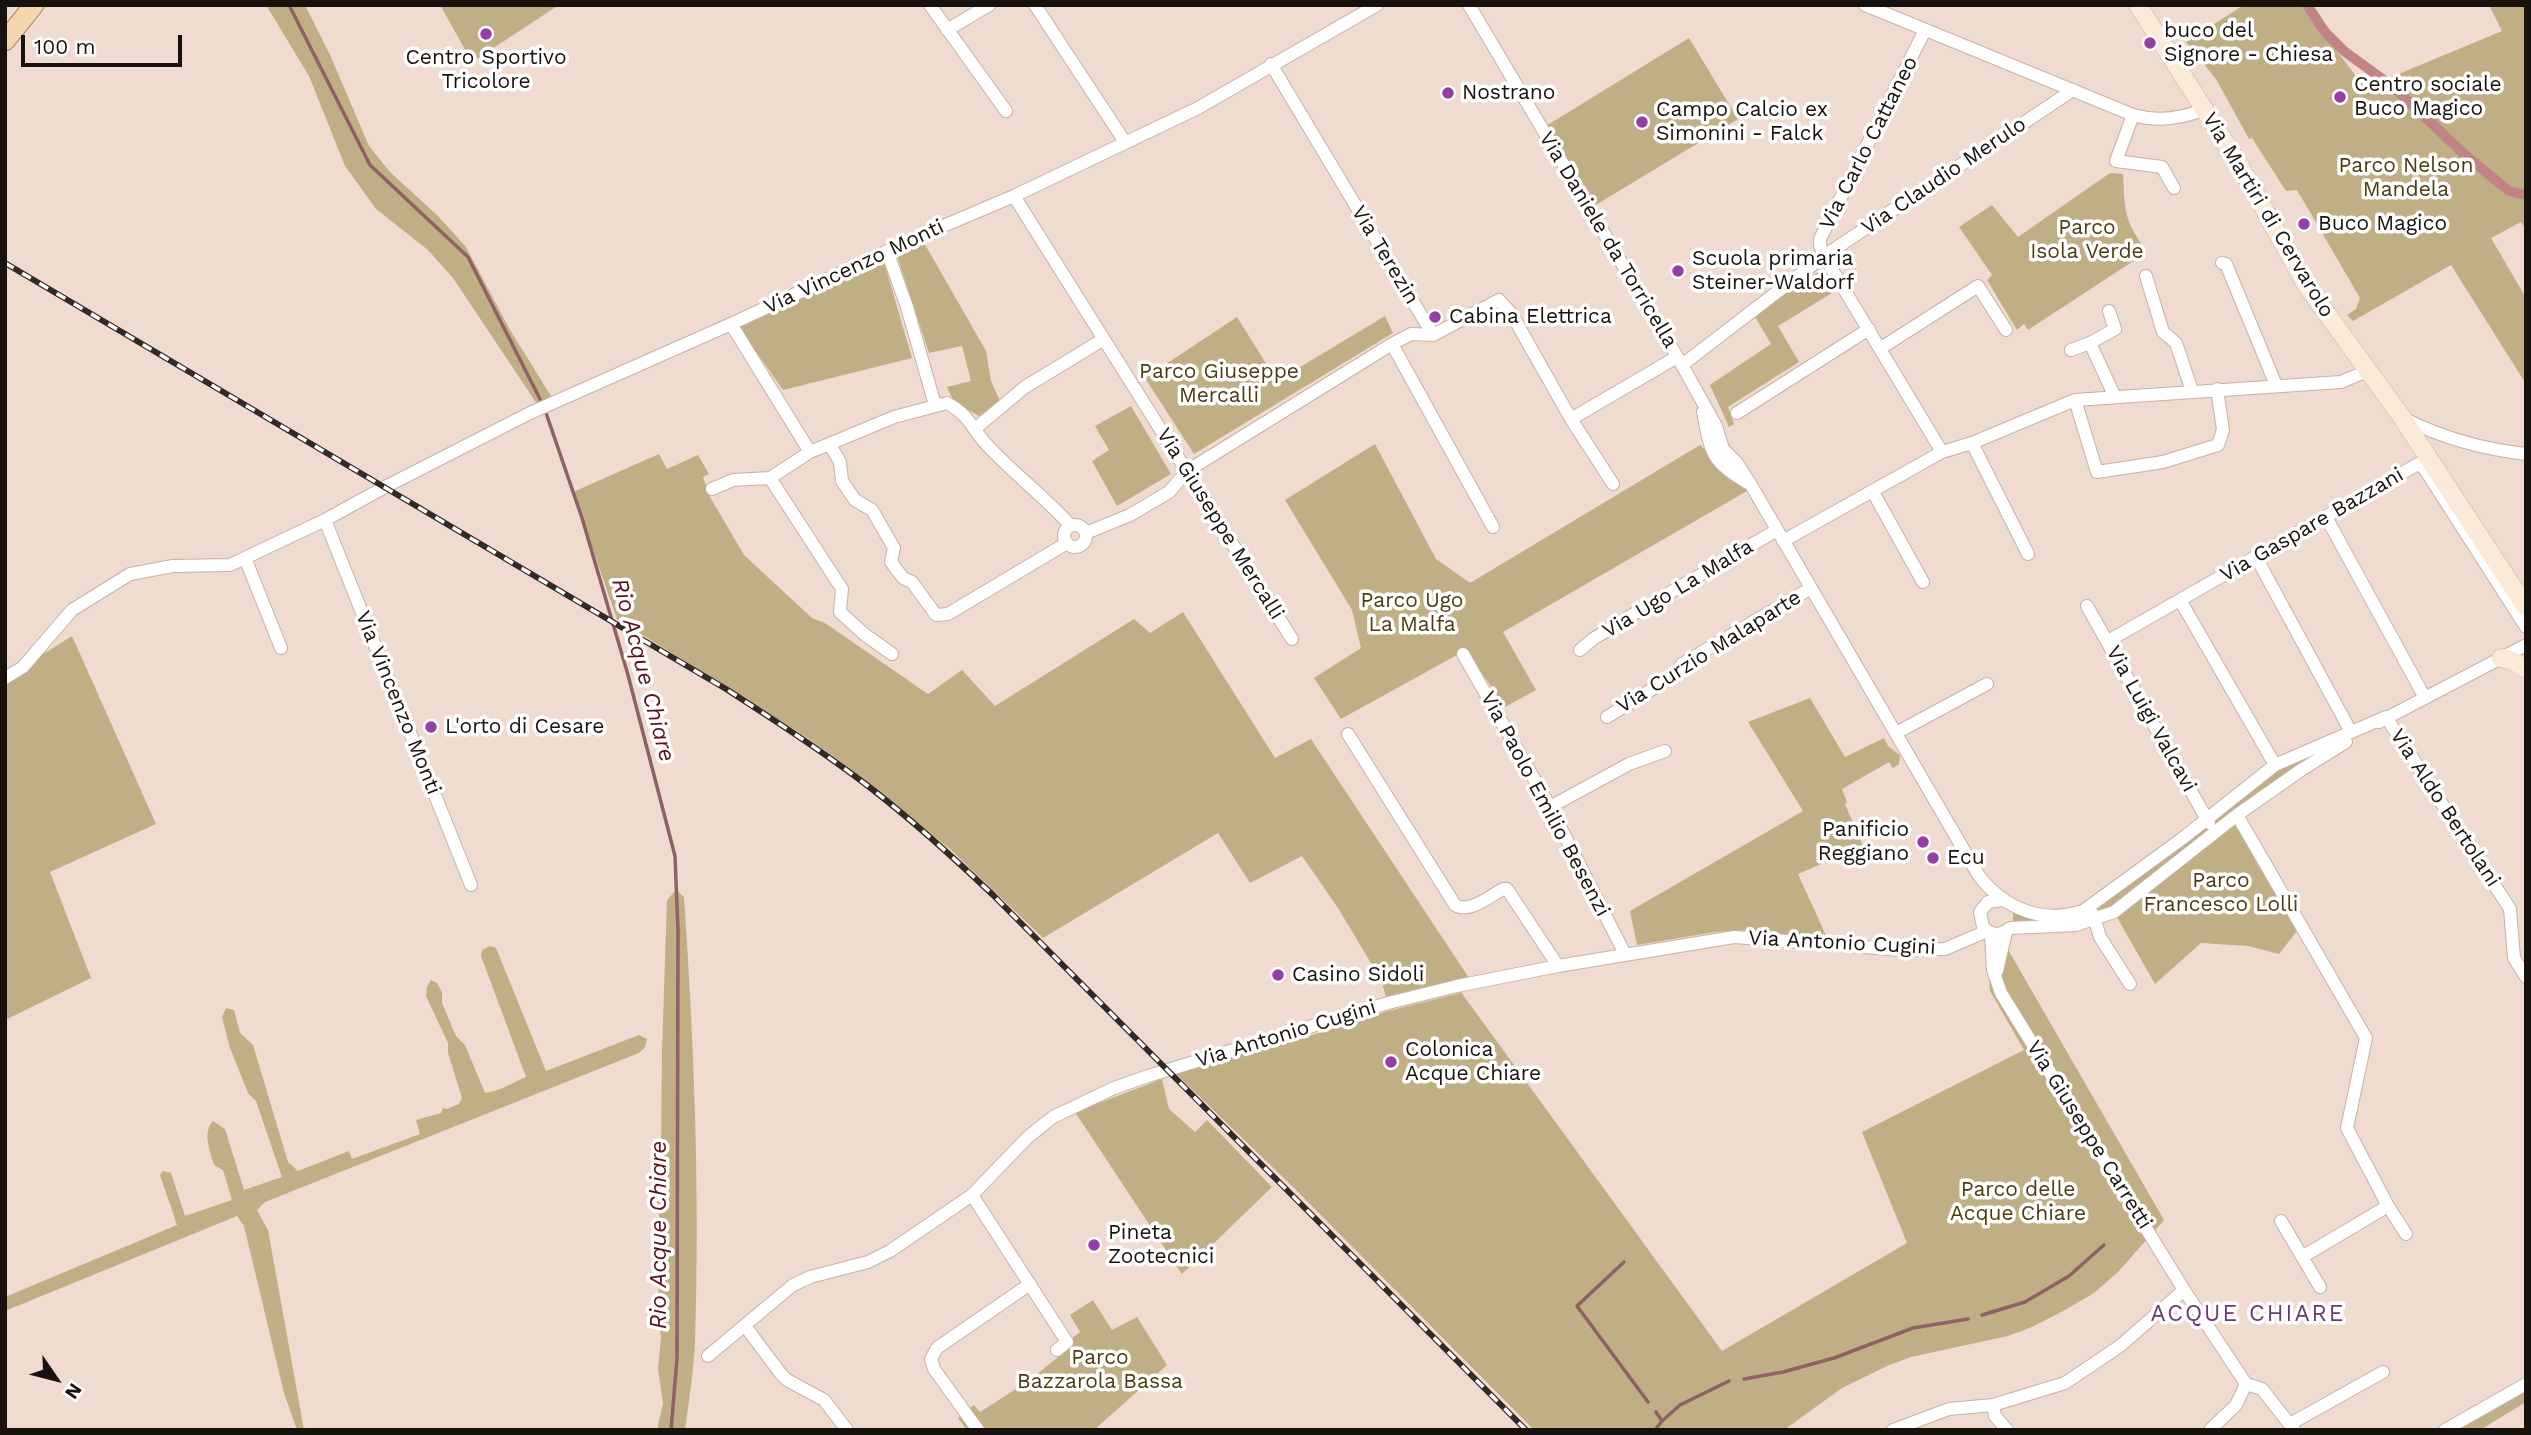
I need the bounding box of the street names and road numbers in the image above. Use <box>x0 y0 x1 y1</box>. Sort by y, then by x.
street label: Via Carlo Cattaneo <box>1814 52 1924 234</box>
street label: Via Martiri di Cervarolo <box>2197 108 2339 322</box>
street label: Via Claudio Merulo <box>1857 112 2031 240</box>
street label: Via Daniele da Torricella <box>1533 127 1683 353</box>
street label: Via Terezin <box>1346 201 1424 309</box>
street label: Via Vincenzo Monti <box>760 214 948 320</box>
street label: Via Giuseppe Mercalli <box>1151 424 1289 624</box>
street label: Via Gaspare Bazzani <box>2216 462 2408 588</box>
street label: Via Ugo La Malfa <box>1598 534 1758 644</box>
street label: Via Curzio Malaparte <box>1612 585 1806 719</box>
street label: Via Vincenzo Monti <box>350 608 446 798</box>
street label: Via Luigi Valcavi <box>2100 641 2202 797</box>
street label: Via Paolo Emilio Besenzi <box>1475 687 1615 921</box>
street label: Via Aldo Bertolani <box>2384 724 2506 892</box>
street label: Via Antonio Cugini <box>1748 926 1936 960</box>
street label: Via Antonio Cugini <box>1193 995 1379 1073</box>
street label: Via Giuseppe Carretti <box>2021 1036 2157 1234</box>

